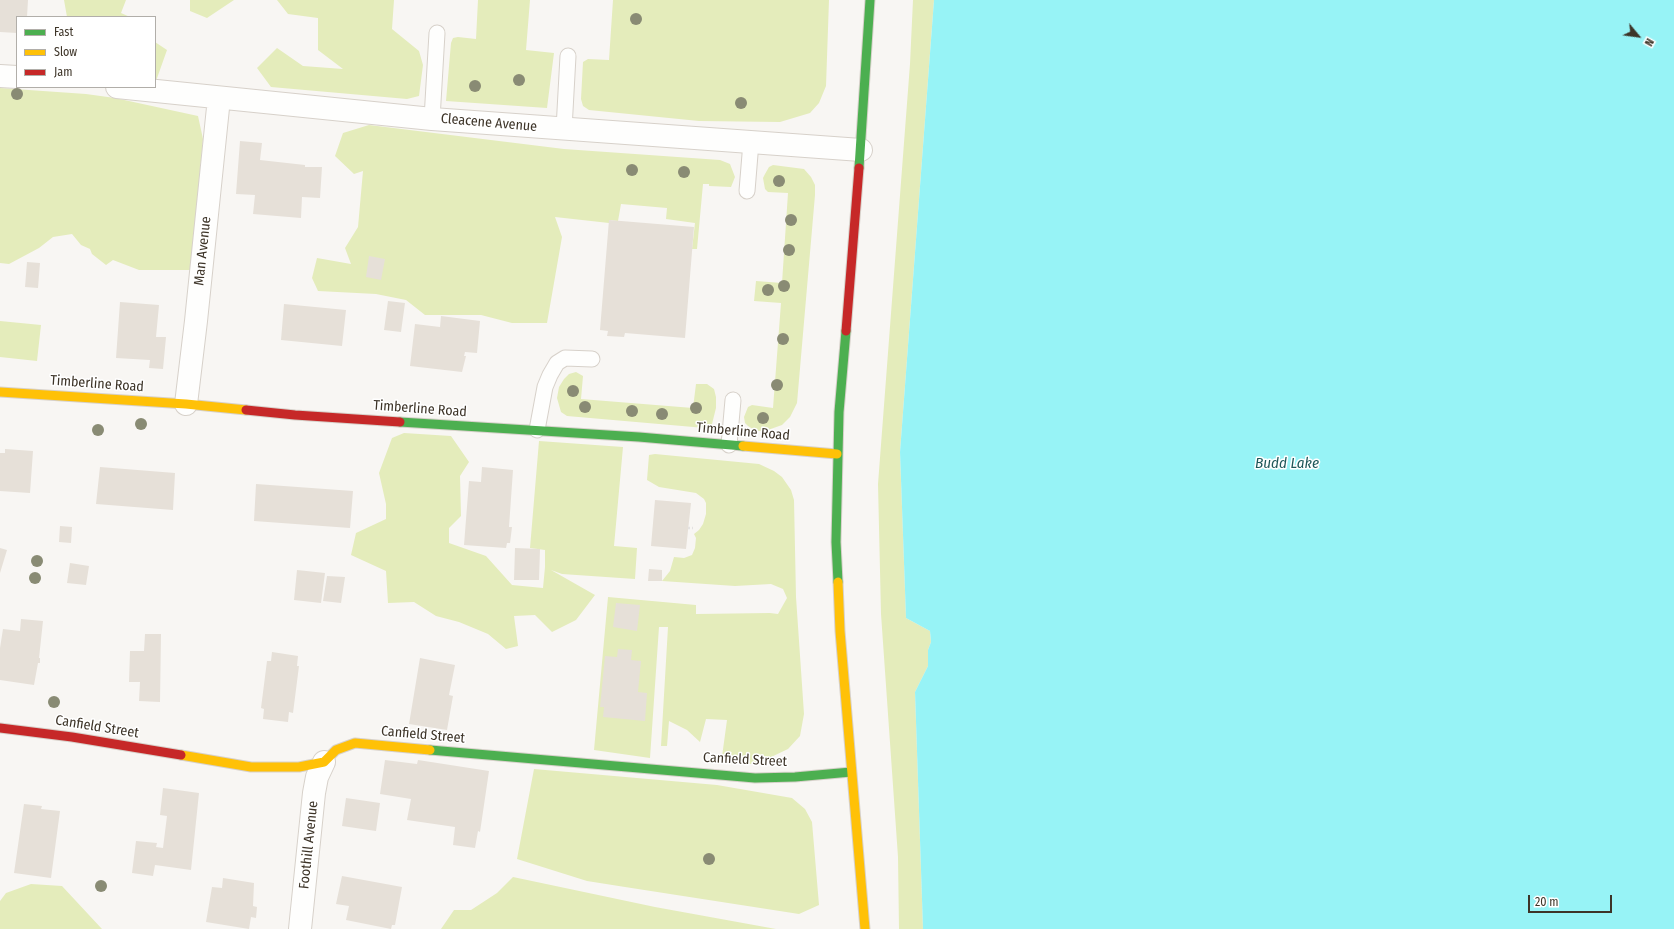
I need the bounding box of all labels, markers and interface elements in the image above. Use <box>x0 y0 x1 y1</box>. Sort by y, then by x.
legend <box>16 16 156 88</box>
north arrow <box>1618 16 1658 56</box>
text: Fast <box>54 25 73 39</box>
text: N <box>1642 36 1656 48</box>
text: Slow <box>54 45 77 59</box>
text: Jam <box>54 65 72 79</box>
street label: Cleacene Avenue <box>440 110 538 136</box>
street label: Man Avenue <box>191 216 215 286</box>
street label: Timberline Road <box>50 372 144 396</box>
street label: Timberline Road <box>373 397 467 421</box>
street label: Timberline Road <box>696 420 790 444</box>
water label: Budd Lake <box>1255 455 1319 473</box>
street label: Canfield Street <box>54 712 140 742</box>
street label: Canfield Street <box>380 723 466 747</box>
street label: Canfield Street <box>702 749 788 771</box>
street label: Foothill Avenue <box>296 800 322 890</box>
scale bar <box>1530 887 1614 913</box>
text: 20 m <box>1535 895 1559 909</box>

